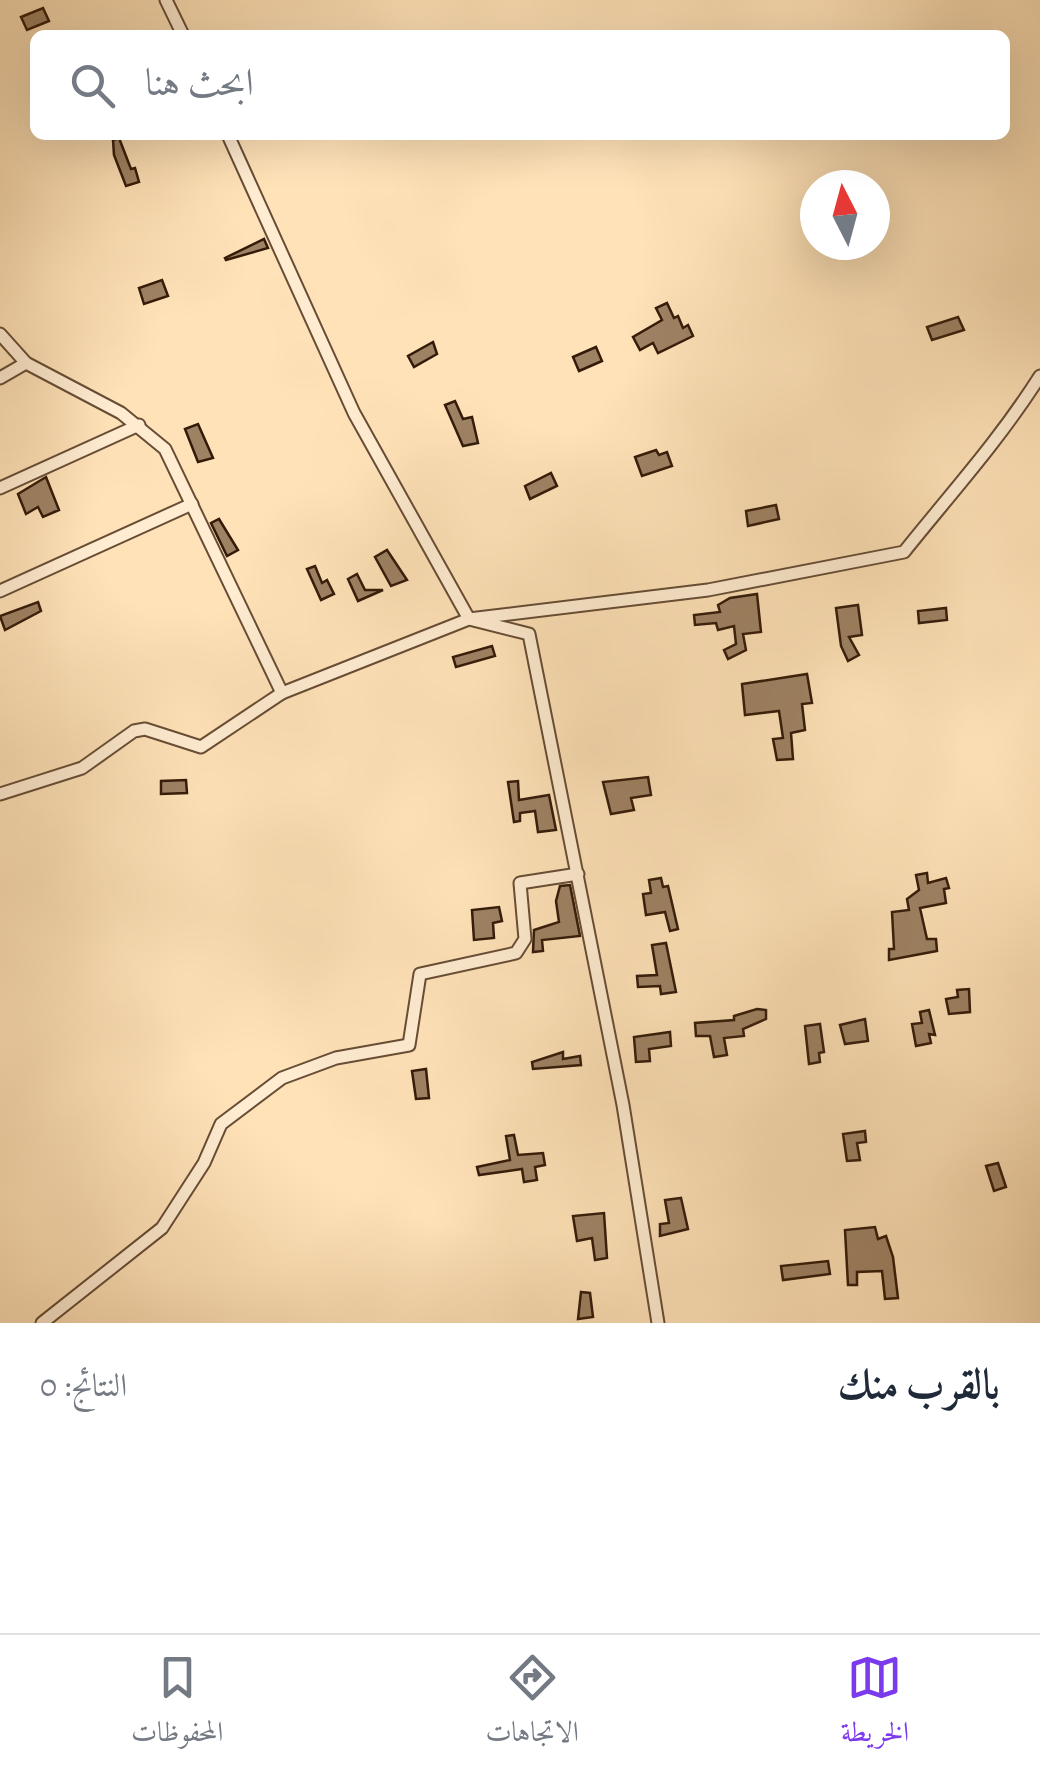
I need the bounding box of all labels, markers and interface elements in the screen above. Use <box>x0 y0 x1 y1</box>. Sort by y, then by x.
search box <box>30 30 1010 140</box>
text: ابحث هنا <box>145 56 254 108</box>
icon: search <box>65 58 120 113</box>
north arrow <box>800 170 890 260</box>
text: بالقرب منك <box>837 1355 1000 1412</box>
text: النتائج: 0 <box>40 1363 127 1407</box>
tab: المحفوظات <box>131 1650 223 1759</box>
tab: الاتجاهات <box>485 1650 579 1759</box>
tab: الخريطة <box>841 1650 909 1759</box>

